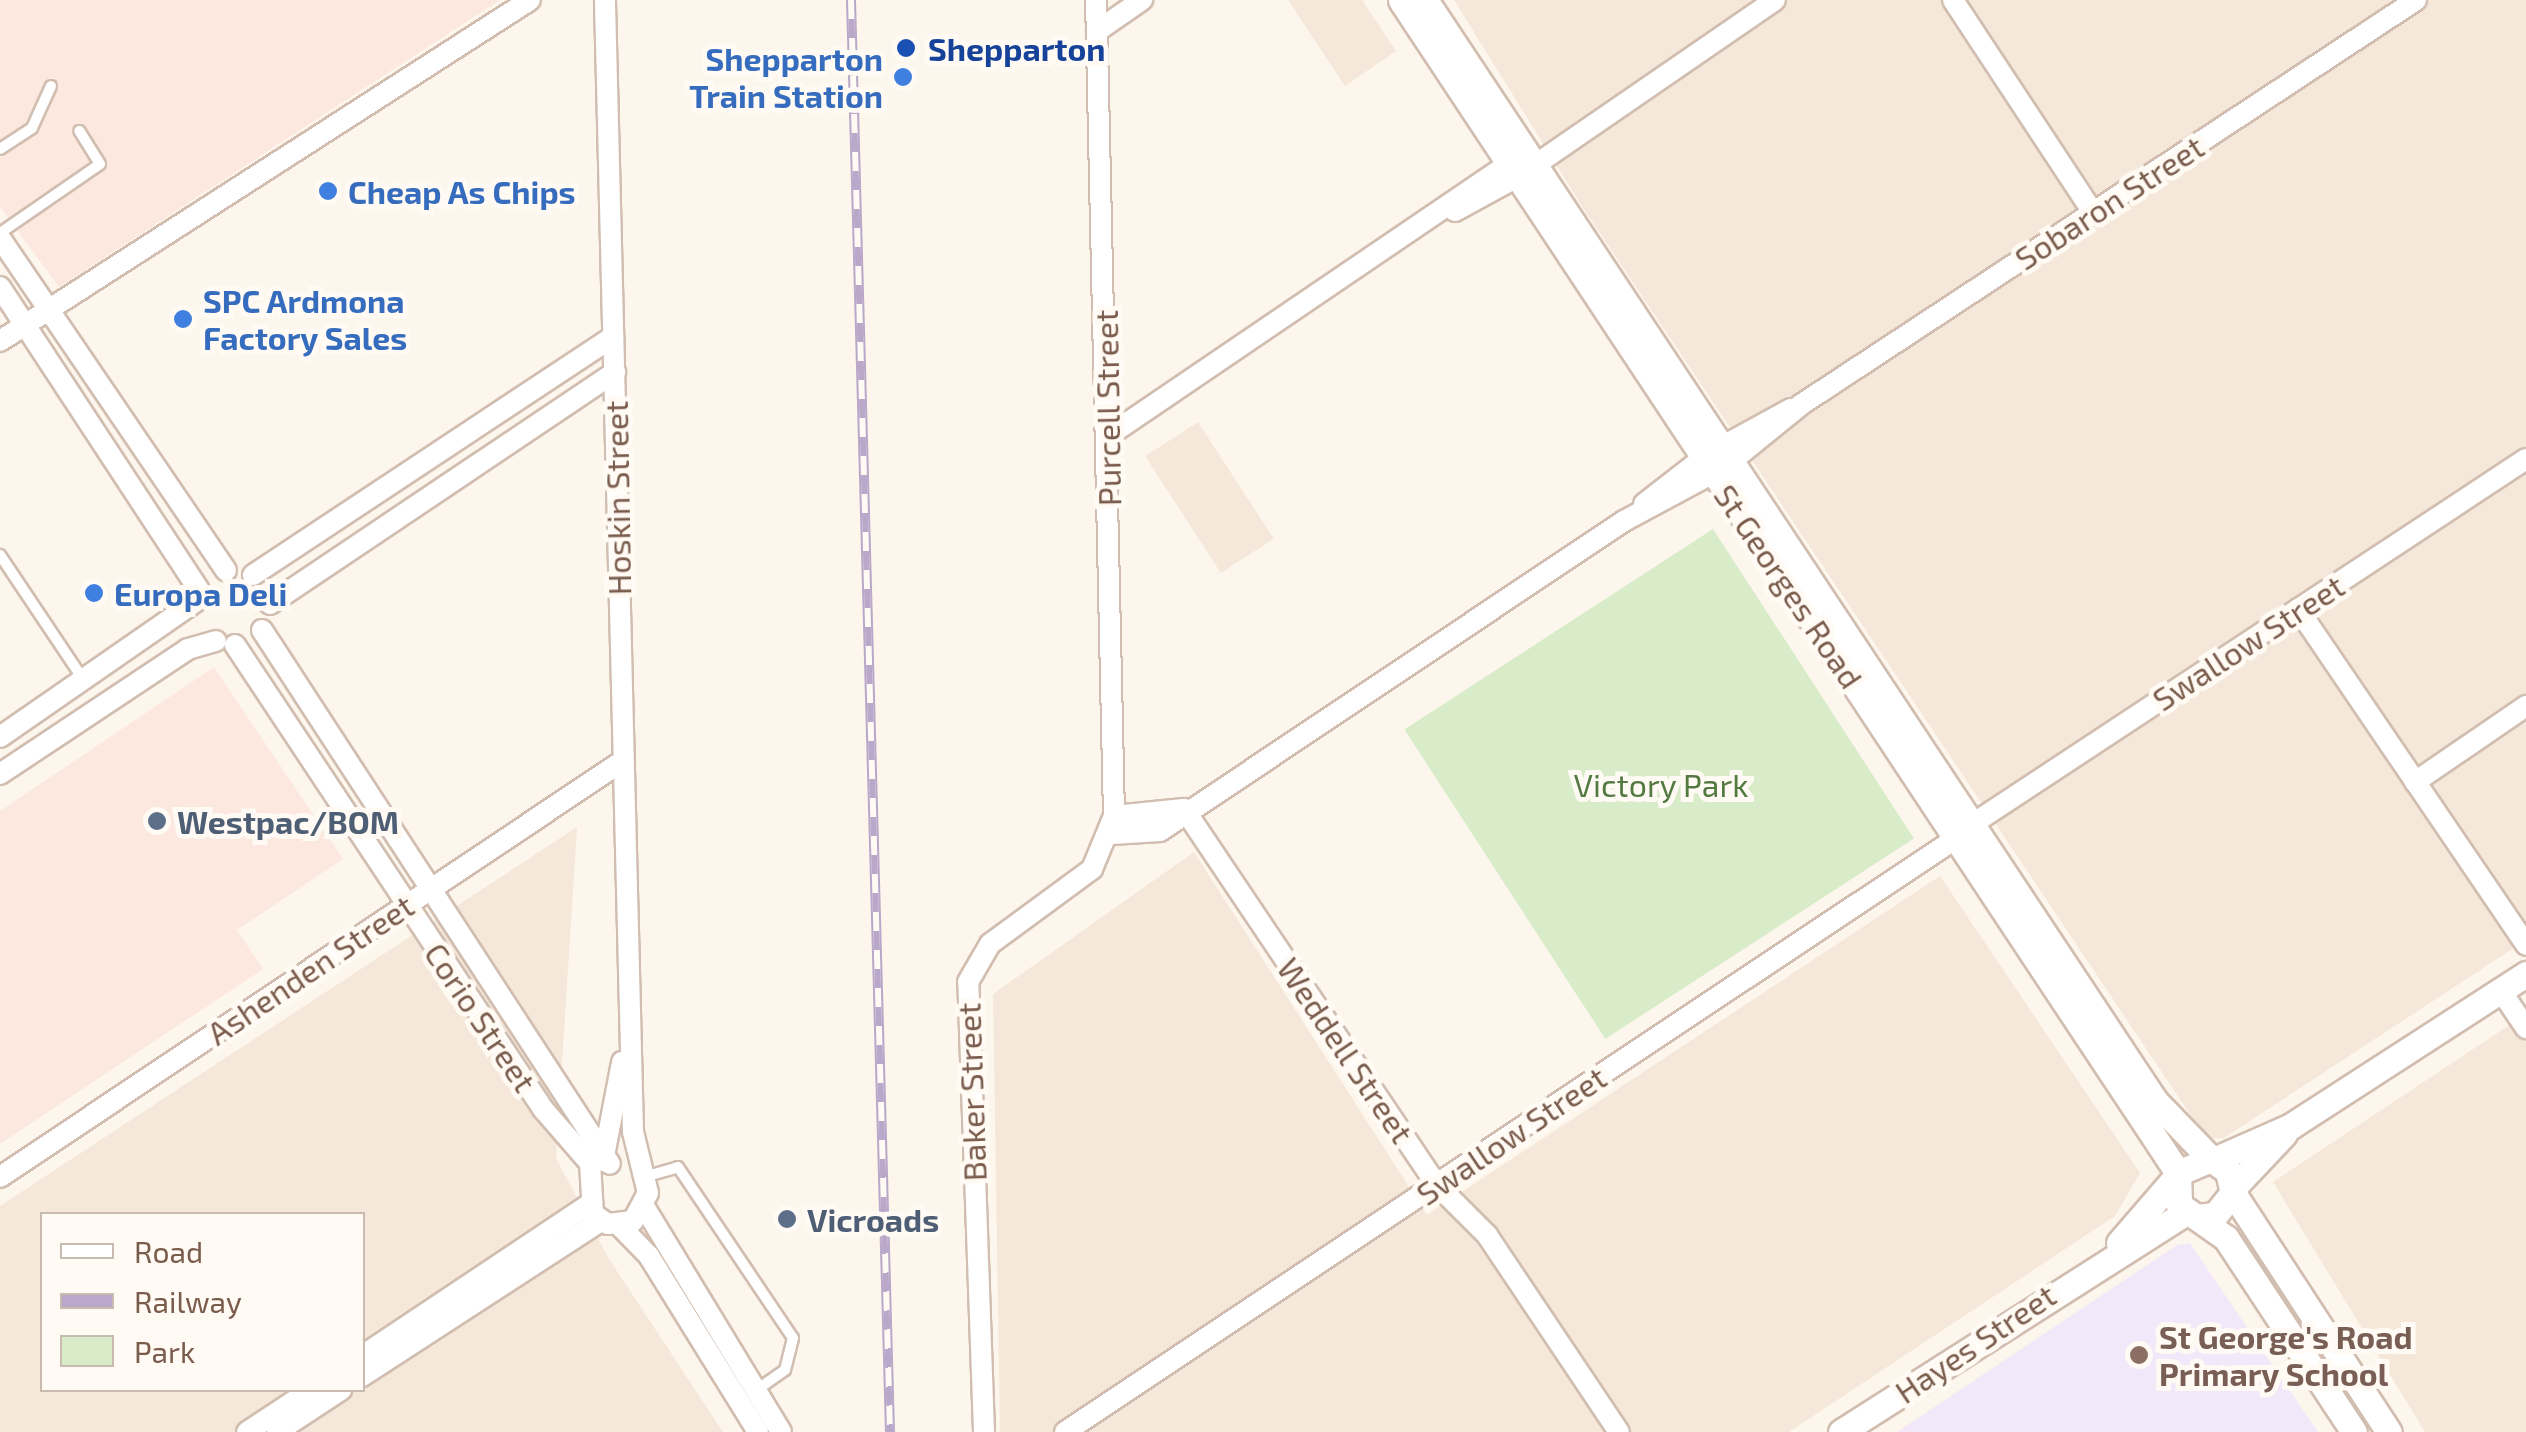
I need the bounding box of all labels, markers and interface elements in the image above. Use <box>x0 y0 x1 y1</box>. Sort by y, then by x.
place label: Shepparton <box>928 29 1106 67</box>
marker: Shepparton <box>893 35 919 61</box>
place label: Shepparton Train Station <box>689 40 883 115</box>
marker: Shepparton Train Station <box>892 66 914 88</box>
street label: Sobaron Street <box>2007 127 2211 277</box>
place label: Cheap As Chips <box>348 172 576 210</box>
marker: Cheap As Chips <box>317 180 339 202</box>
place label: SPC Ardmona Factory Sales <box>203 282 408 357</box>
marker: SPC Ardmona Factory Sales <box>172 308 194 330</box>
street label: Purcell Street <box>1086 309 1128 507</box>
street label: Hoskin Street <box>596 400 638 596</box>
street label: St Georges Road <box>1707 477 1871 695</box>
street label: Swallow Street <box>2145 566 2351 718</box>
place label: Europa Deli <box>114 574 287 612</box>
marker: Europa Deli <box>83 582 105 604</box>
park label: Victory Park <box>1573 765 1749 803</box>
place label: Westpac/BOM <box>177 802 399 840</box>
marker: Westpac/BOM <box>146 810 168 832</box>
street label: Ashenden Street <box>199 886 421 1052</box>
street label: Corio Street <box>417 935 545 1099</box>
street label: Weddell Street <box>1270 950 1422 1150</box>
street label: Baker Street <box>949 1002 993 1182</box>
street label: Swallow Street <box>1409 1057 1613 1213</box>
place label: Vicroads <box>807 1200 939 1238</box>
marker: Vicroads <box>776 1208 798 1230</box>
legend <box>40 1212 365 1392</box>
text: Road <box>134 1233 203 1269</box>
street label: Hayes Street <box>1888 1275 2062 1411</box>
text: Railway <box>134 1283 242 1319</box>
place label: St George's Road Primary School <box>2159 1318 2413 1393</box>
text: Park <box>134 1333 195 1369</box>
marker: St George's Road Primary School <box>2128 1344 2150 1366</box>

